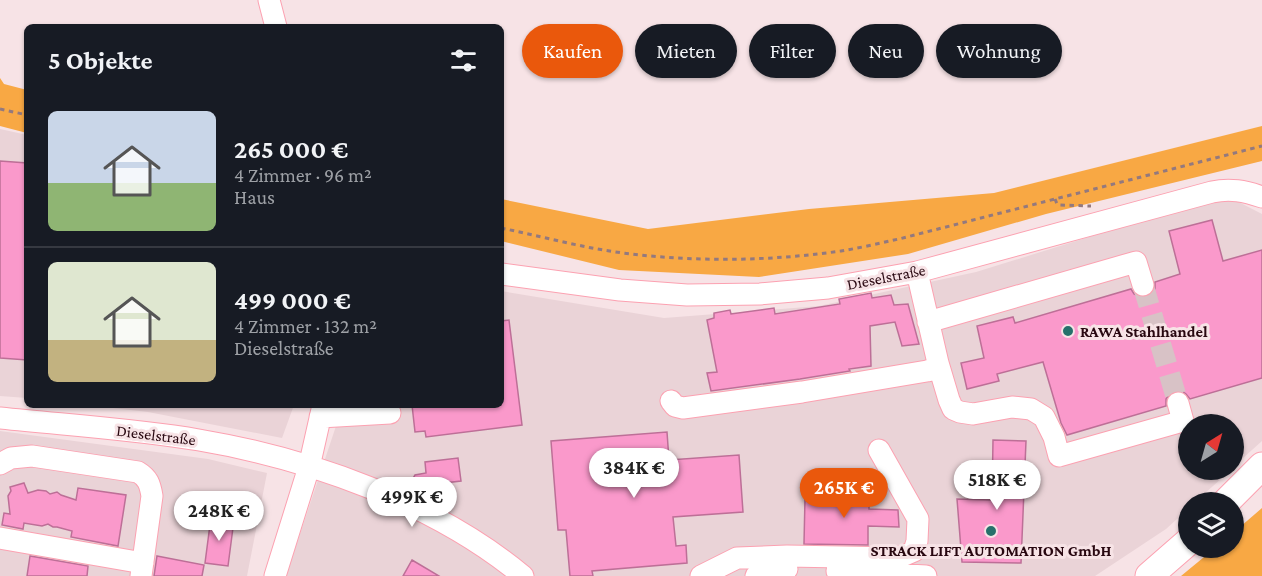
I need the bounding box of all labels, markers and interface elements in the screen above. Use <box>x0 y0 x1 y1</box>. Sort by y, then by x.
chip: Kaufen <box>522 24 623 78</box>
chip: Mieten <box>635 24 737 78</box>
chip: Filter <box>749 24 836 78</box>
chip: Neu <box>848 24 924 78</box>
chip: Wohnung <box>936 24 1062 78</box>
icon: filters <box>447 44 480 77</box>
text: 5 Objekte <box>48 46 153 75</box>
icon: home <box>96 135 168 207</box>
text: 265 000 € <box>234 135 348 164</box>
text: 4 Zimmer · 96 m² <box>234 164 372 186</box>
text: Haus <box>234 186 275 208</box>
street label: Dieselstraße <box>845 261 927 293</box>
icon: home <box>96 286 168 358</box>
text: 499 000 € <box>234 286 351 315</box>
text: 4 Zimmer · 132 m² <box>234 315 377 337</box>
place label: RAWA Stahlhandel <box>1080 323 1208 340</box>
marker: RAWA Stahlhandel <box>1061 324 1075 338</box>
text: Dieselstraße <box>234 337 334 359</box>
north arrow <box>1178 414 1244 480</box>
map controls <box>1178 414 1244 558</box>
street label: Dieselstraße <box>115 422 197 448</box>
pin: 384K € <box>585 448 683 499</box>
text: 384K € <box>603 456 665 478</box>
pin: 518K € <box>948 460 1046 511</box>
pin: 265K € <box>795 468 893 519</box>
text: 518K € <box>968 468 1026 490</box>
text: 265K € <box>814 476 874 498</box>
pin: 499K € <box>363 477 461 528</box>
text: 499K € <box>381 485 443 507</box>
pin: 248K € <box>170 491 268 542</box>
button: layers <box>1178 492 1244 558</box>
text: 248K € <box>188 499 250 521</box>
marker: STRACK LIFT AUTOMATION GmbH <box>984 524 998 538</box>
place label: STRACK LIFT AUTOMATION GmbH <box>871 542 1111 559</box>

